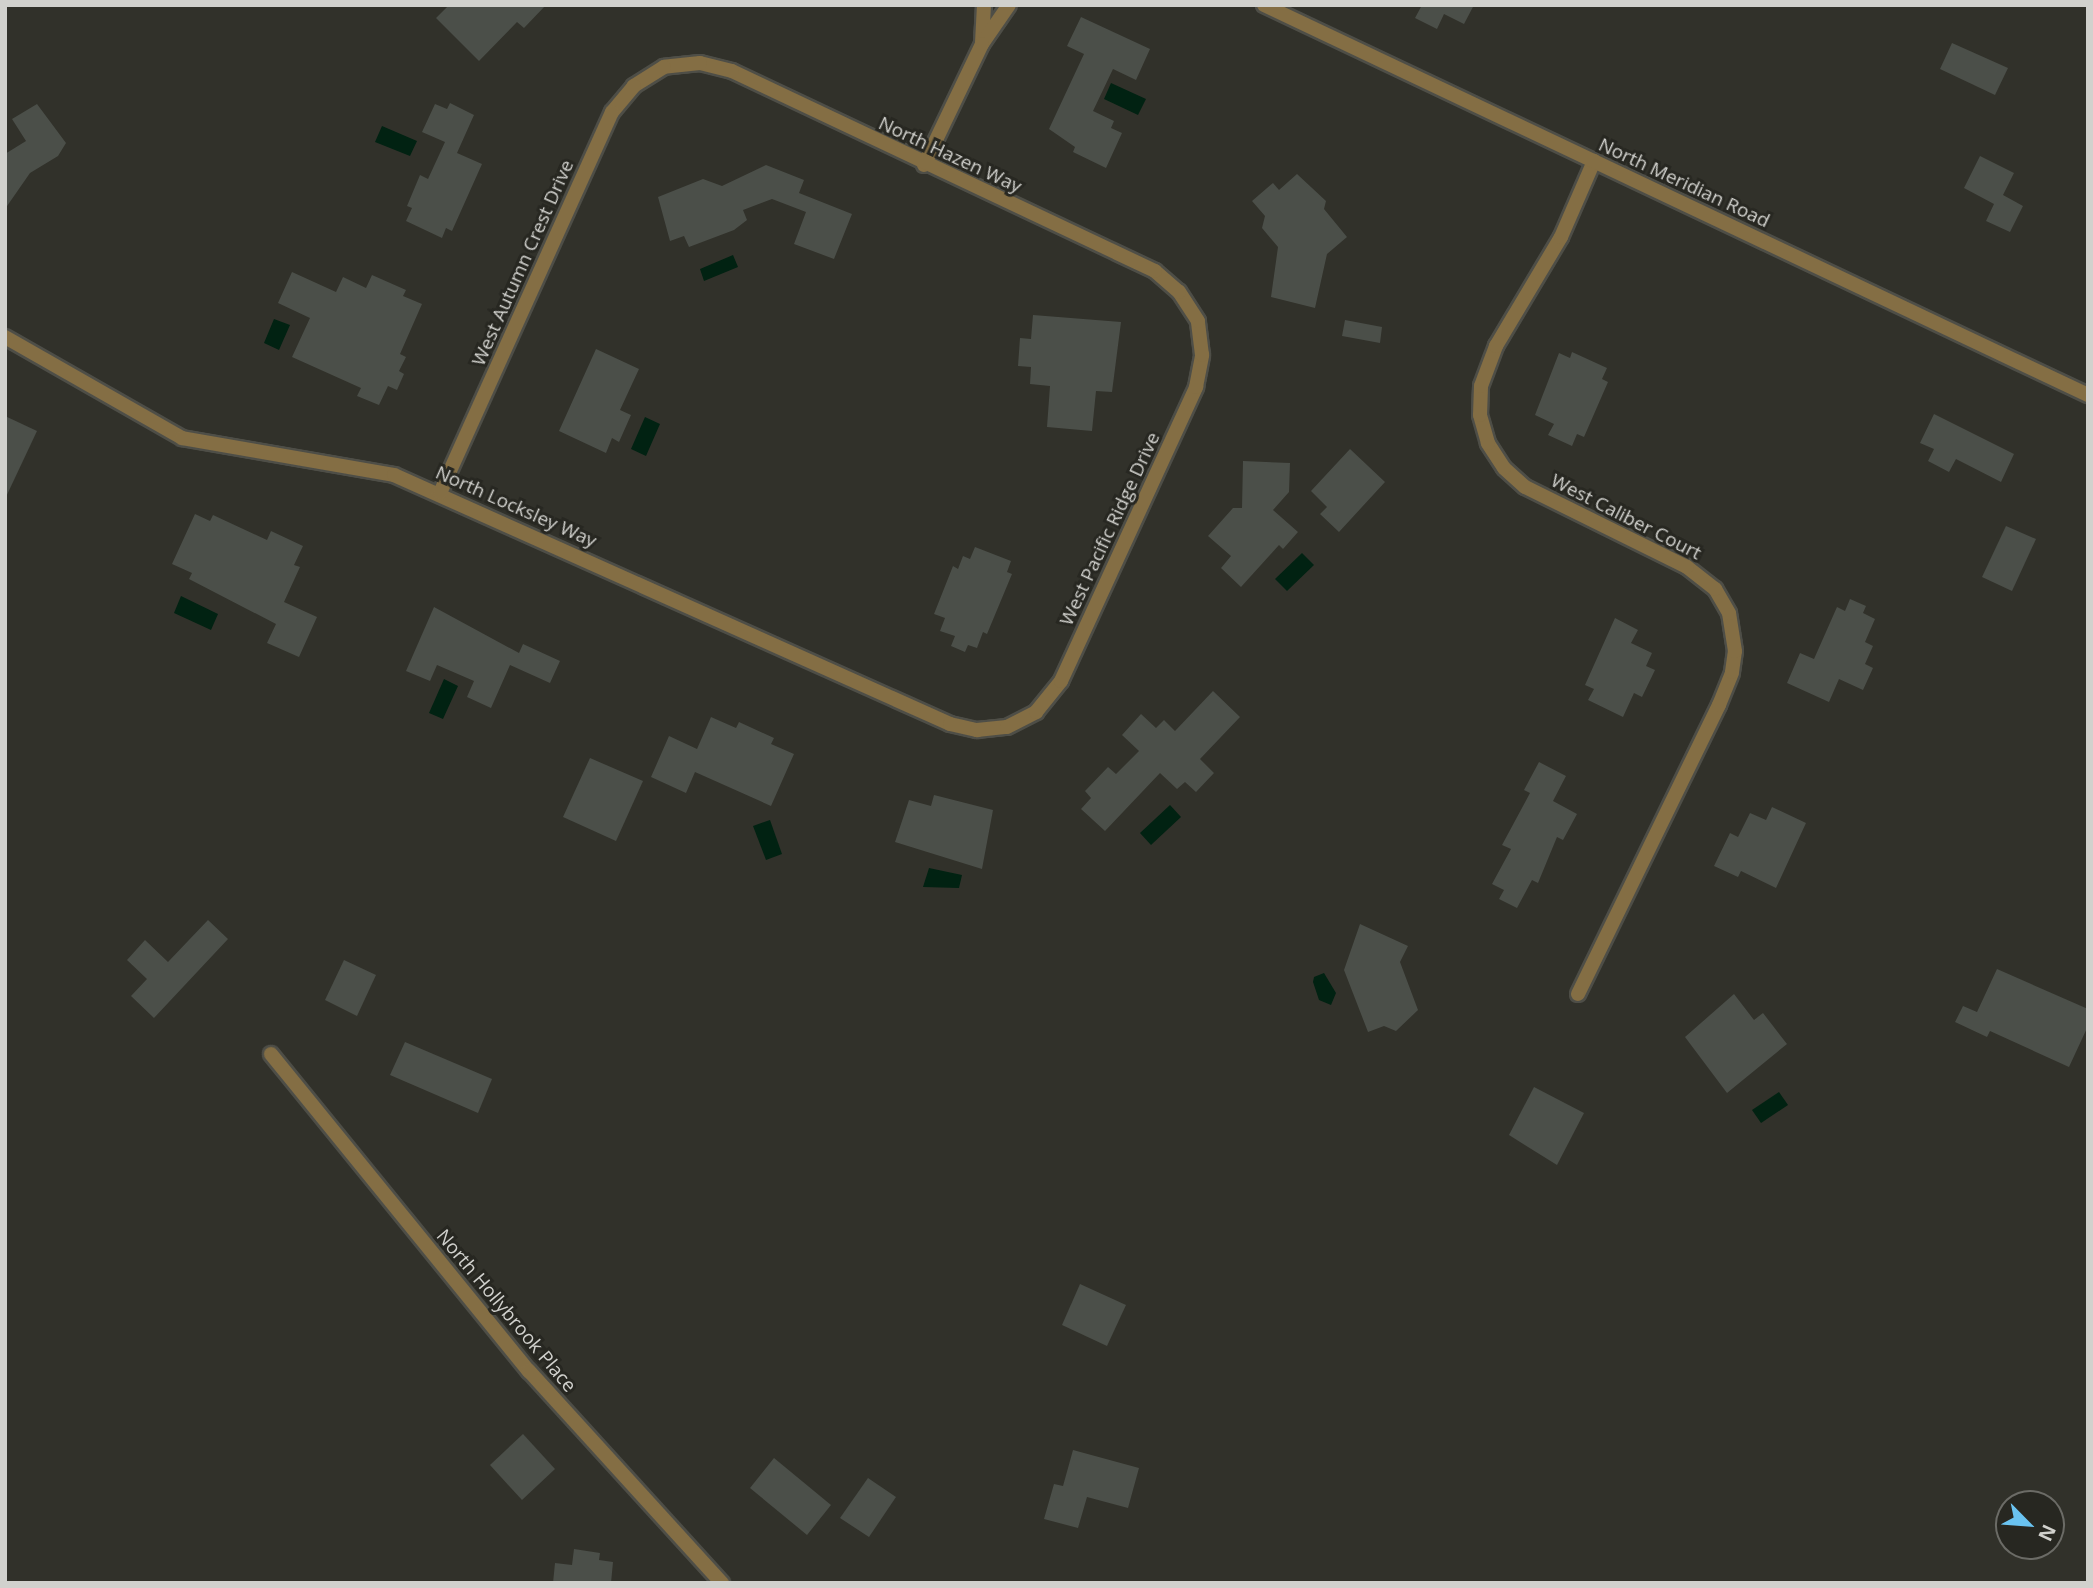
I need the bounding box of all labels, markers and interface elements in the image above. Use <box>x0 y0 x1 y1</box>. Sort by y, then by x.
street label: North Hazen Way <box>875 112 1025 198</box>
street label: North Meridian Road <box>1595 133 1773 233</box>
street label: West Autumn Crest Drive <box>467 157 579 369</box>
street label: West Pacific Ridge Drive <box>1055 429 1165 629</box>
street label: North Locksley Way <box>432 461 600 553</box>
street label: West Caliber Court <box>1547 469 1705 565</box>
street label: North Hollybrook Place <box>431 1225 581 1397</box>
north arrow <box>1995 1490 2065 1560</box>
text: N <box>2032 1521 2062 1546</box>

